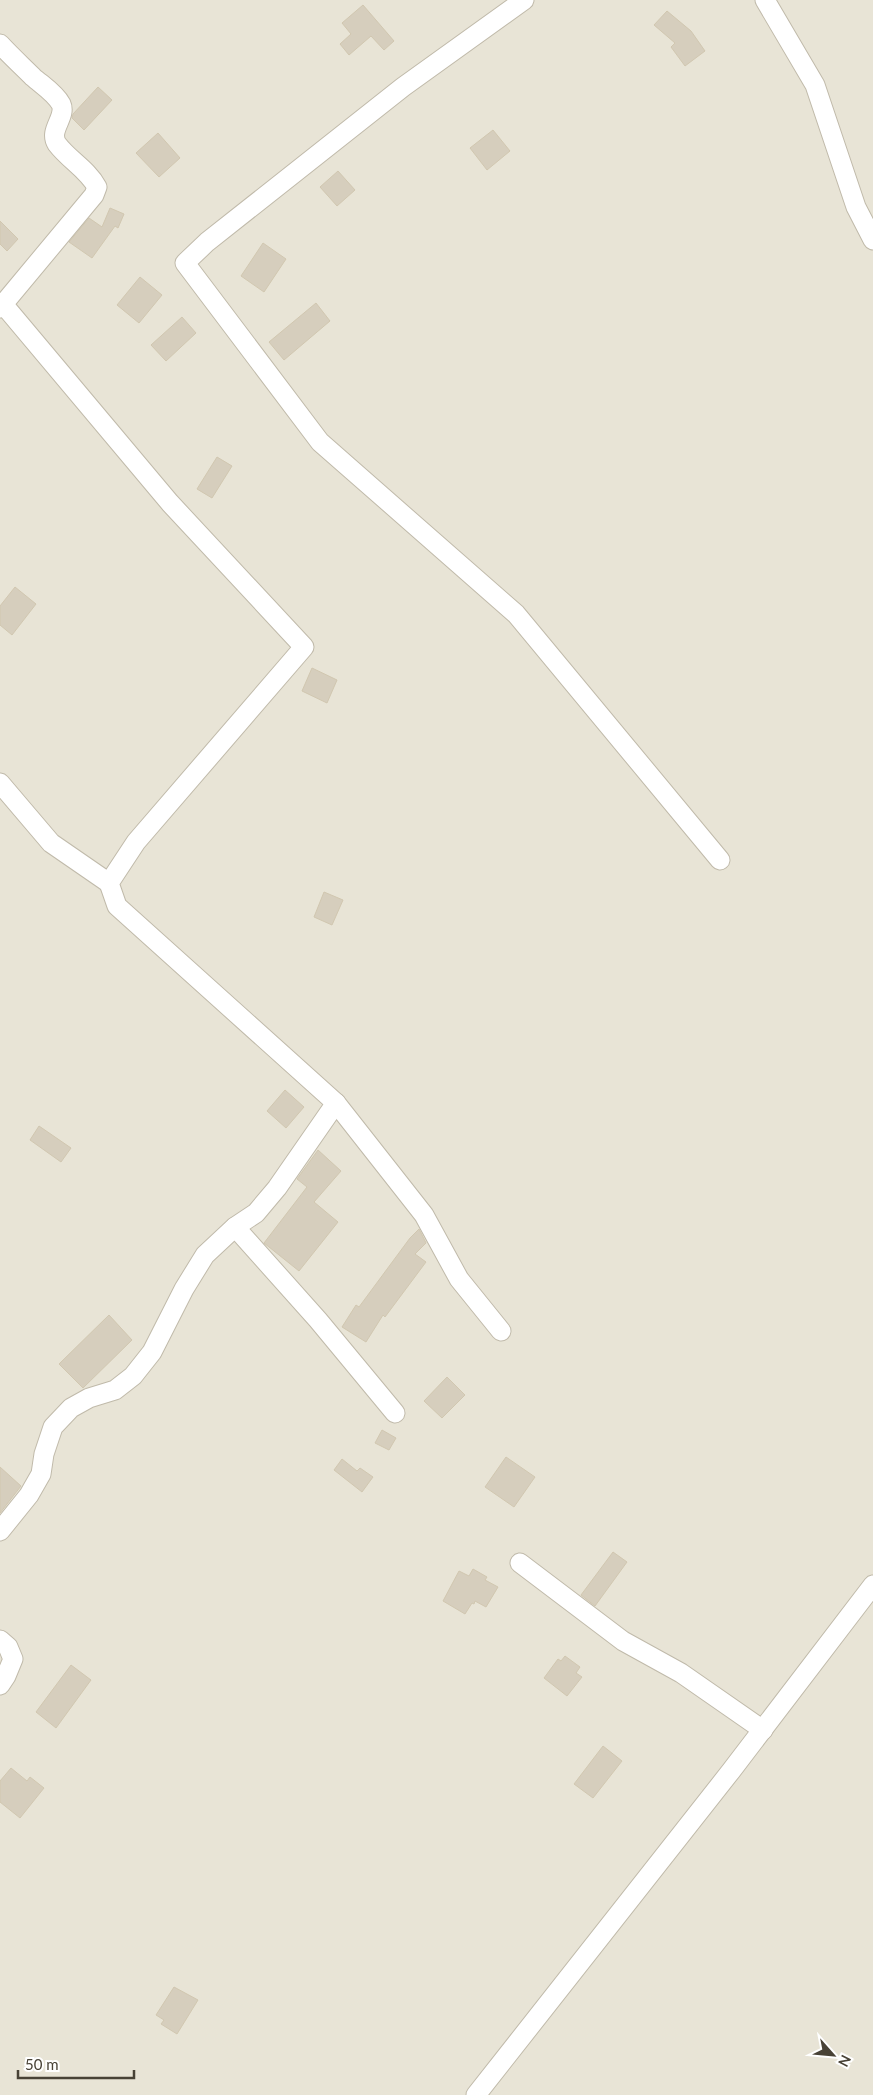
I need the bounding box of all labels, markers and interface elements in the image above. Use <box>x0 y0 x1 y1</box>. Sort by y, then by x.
north arrow <box>808 2030 858 2080</box>
scale bar <box>18 2048 134 2080</box>
text: N <box>835 2052 855 2070</box>
text: 50 m <box>25 2055 59 2073</box>

